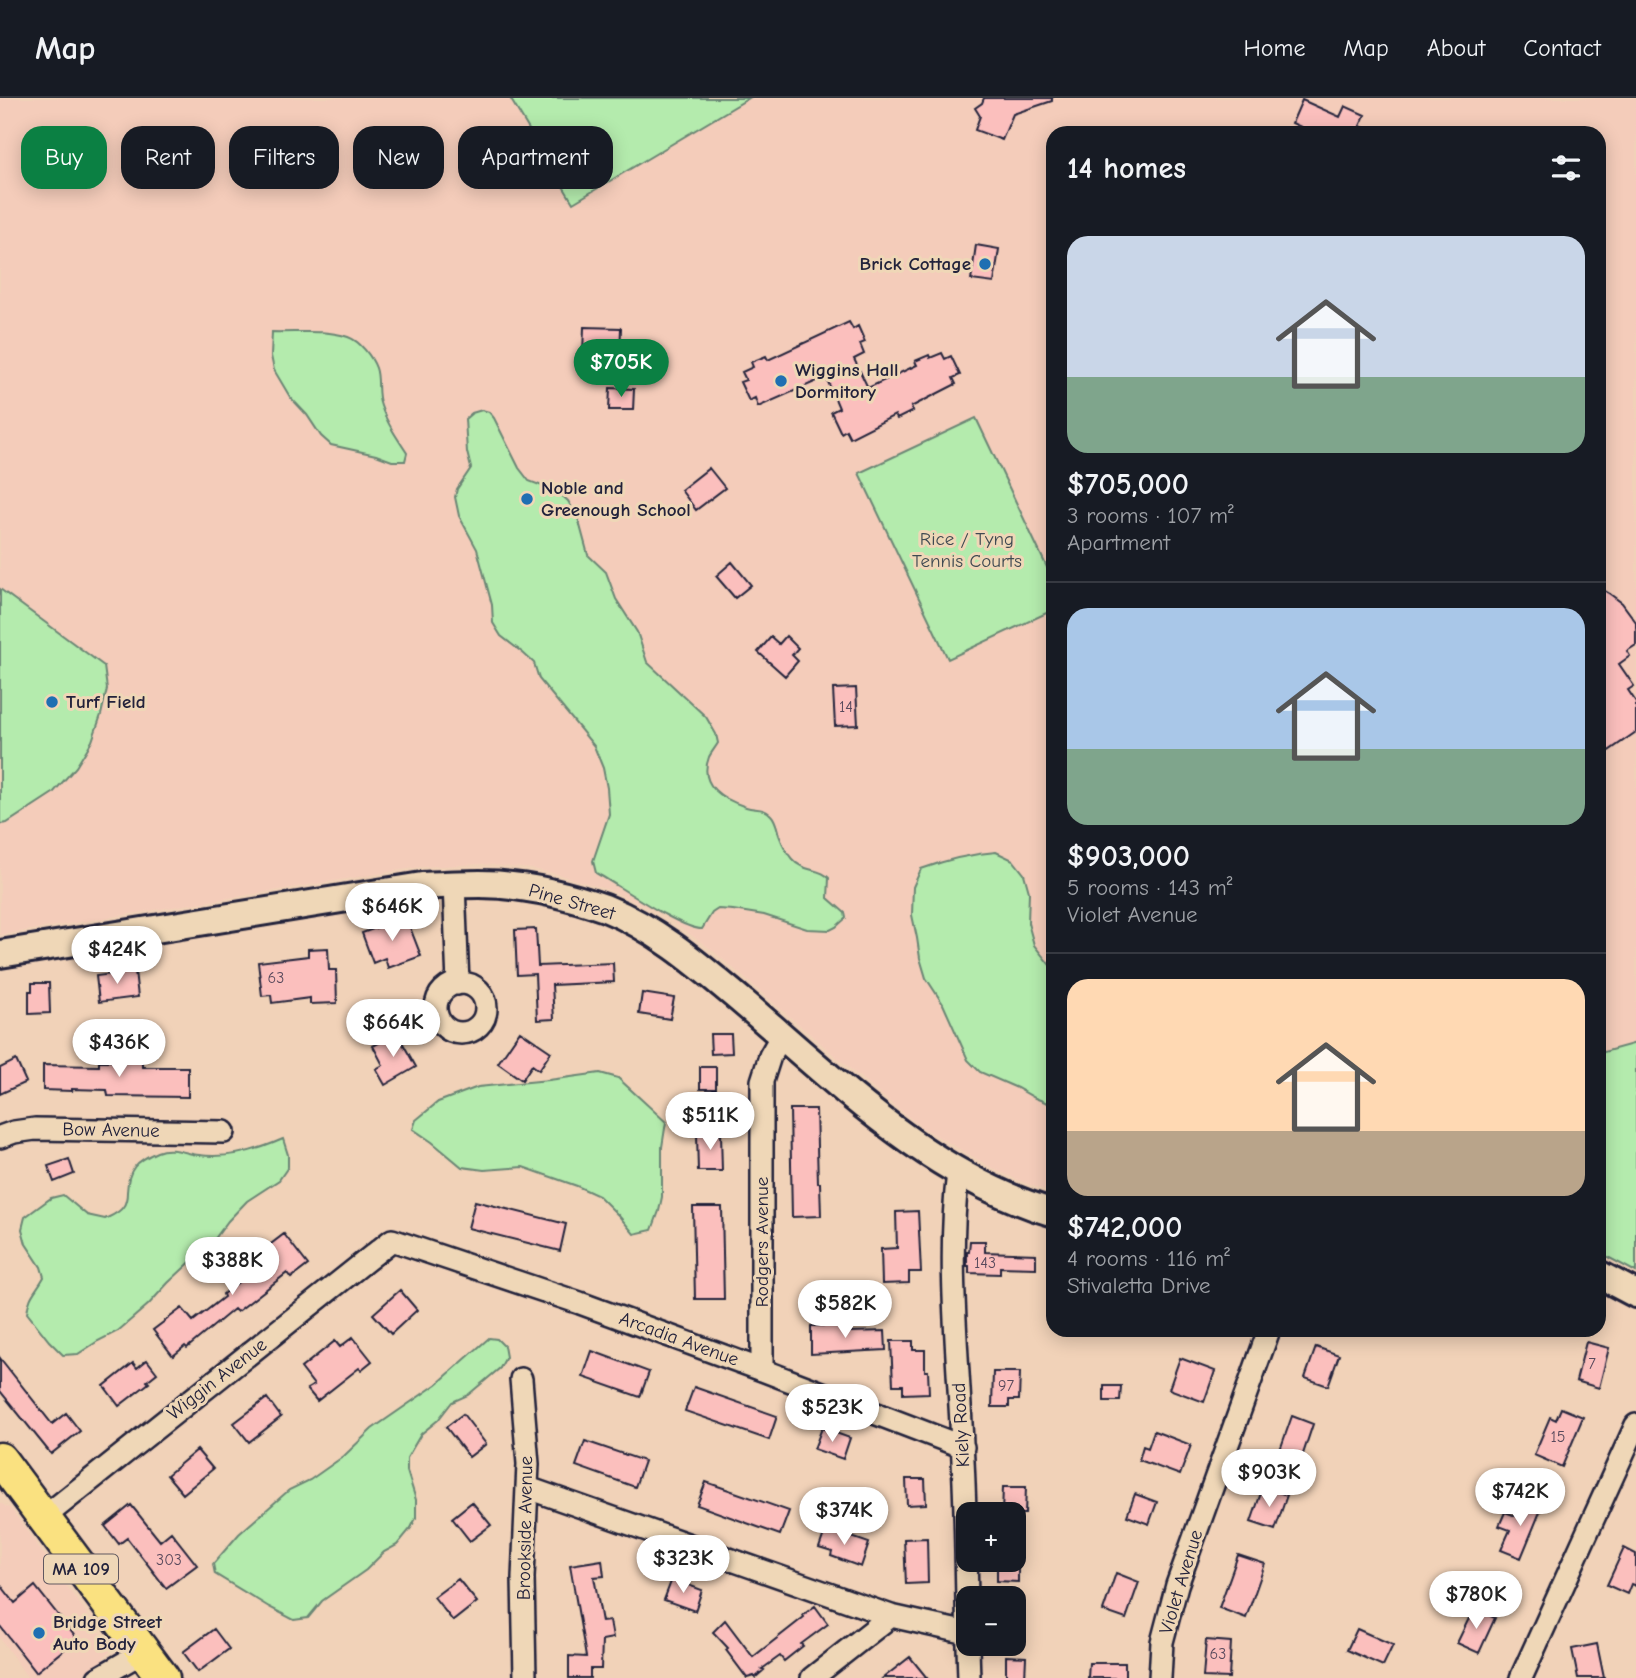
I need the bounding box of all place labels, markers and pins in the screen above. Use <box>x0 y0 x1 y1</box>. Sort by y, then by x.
place label: Brick Cottage <box>860 253 971 275</box>
marker: Brick Cottage <box>977 256 993 272</box>
pin: $705K <box>572 340 670 399</box>
place label: Wiggins Hall Dormitory <box>795 359 899 403</box>
marker: Wiggins Hall Dormitory <box>773 373 789 389</box>
place label: Noble and Greenough School <box>541 477 691 521</box>
marker: Noble and Greenough School <box>519 491 535 507</box>
place label: Turf Field <box>66 691 146 713</box>
marker: Turf Field <box>44 694 60 710</box>
pin: $646K <box>343 884 441 943</box>
pin: $424K <box>68 926 166 986</box>
pin: $664K <box>344 1000 442 1059</box>
pin: $436K <box>70 1020 168 1079</box>
pin: $511K <box>661 1093 759 1152</box>
pin: $388K <box>183 1238 281 1297</box>
pin: $582K <box>796 1280 894 1340</box>
pin: $523K <box>783 1384 881 1444</box>
pin: $903K <box>1220 1450 1318 1509</box>
pin: $742K <box>1471 1468 1569 1528</box>
pin: $374K <box>795 1488 893 1547</box>
pin: $323K <box>634 1536 732 1595</box>
pin: $780K <box>1427 1572 1525 1631</box>
place label: Bridge Street Auto Body <box>53 1611 163 1655</box>
marker: Bridge Street Auto Body <box>31 1625 47 1641</box>

